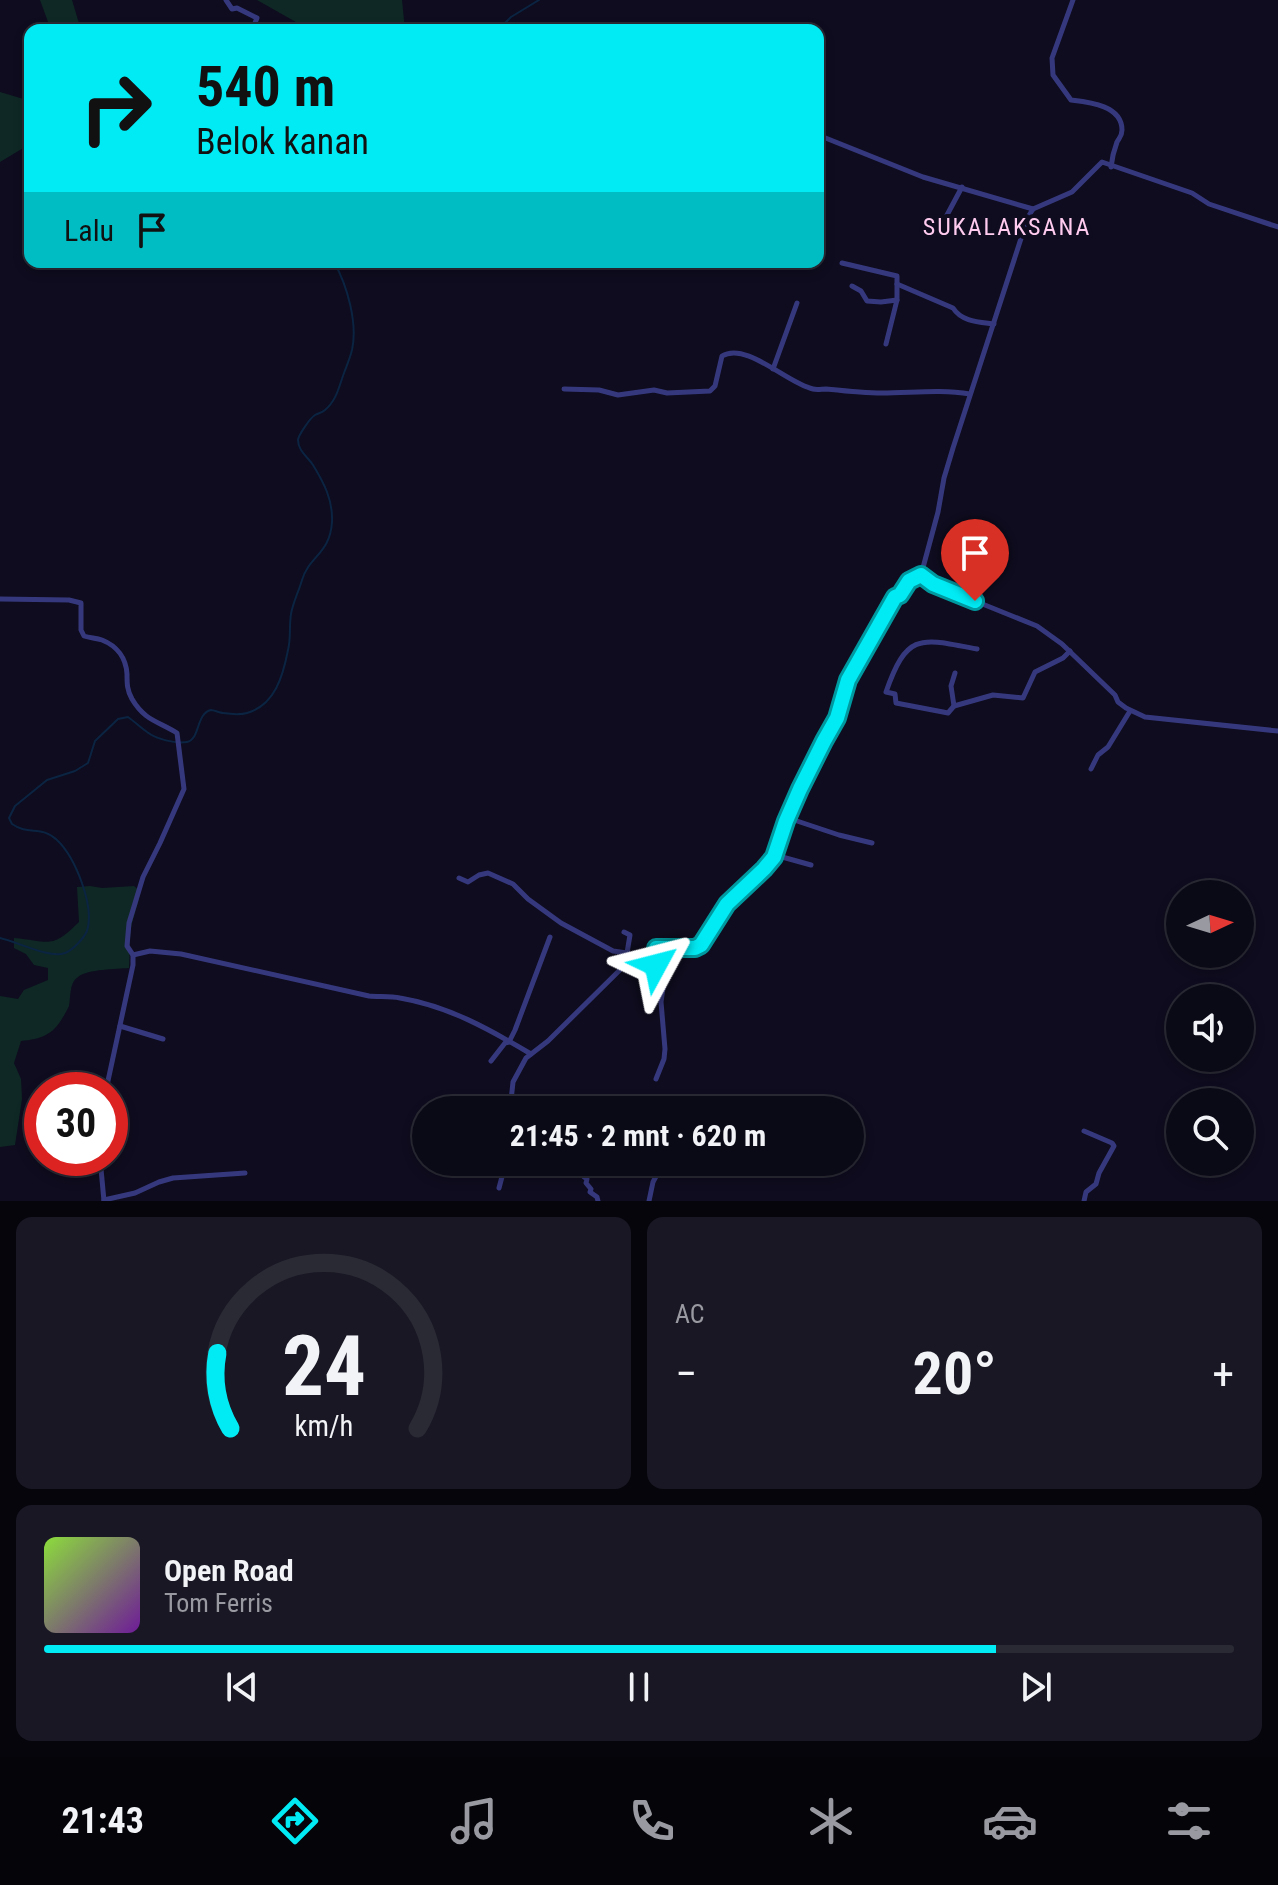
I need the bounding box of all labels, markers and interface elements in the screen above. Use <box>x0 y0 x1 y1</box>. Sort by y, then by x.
text: 540 m <box>196 54 335 120</box>
icon: right <box>64 56 168 160</box>
text: Belok kanan <box>196 121 369 163</box>
icon: arrive <box>130 208 174 252</box>
text: Lalu <box>64 213 114 248</box>
district label: SUKALAKSANA <box>923 213 1091 241</box>
pin <box>941 519 1009 601</box>
icon: arrive <box>953 531 997 575</box>
north arrow <box>1166 880 1254 968</box>
map controls <box>1166 880 1254 1176</box>
position arrow <box>614 923 698 1007</box>
button: sound <box>1166 984 1254 1072</box>
speed limit sign: 30 <box>24 1072 128 1176</box>
button: search <box>1166 1088 1254 1176</box>
text: 21:45 · 2 mnt · 620 m <box>510 1118 766 1153</box>
text: AC <box>675 1299 705 1329</box>
text: 24 <box>281 1318 366 1415</box>
text: 20° <box>913 1338 997 1409</box>
text: − <box>675 1348 697 1400</box>
text: + <box>1212 1348 1234 1400</box>
text: km/h <box>294 1409 353 1443</box>
text: Open Road <box>164 1553 294 1588</box>
text: Tom Ferris <box>164 1588 273 1618</box>
icon: previous <box>220 1665 264 1709</box>
icon: pause <box>617 1665 661 1709</box>
icon: next <box>1014 1665 1058 1709</box>
icon: directions <box>267 1793 323 1849</box>
icon: music <box>446 1793 502 1849</box>
icon: phone <box>624 1793 680 1849</box>
icon: climate <box>803 1793 859 1849</box>
icon: car <box>982 1793 1038 1849</box>
icon: filters <box>1161 1793 1217 1849</box>
text: 21:43 <box>61 1800 144 1842</box>

